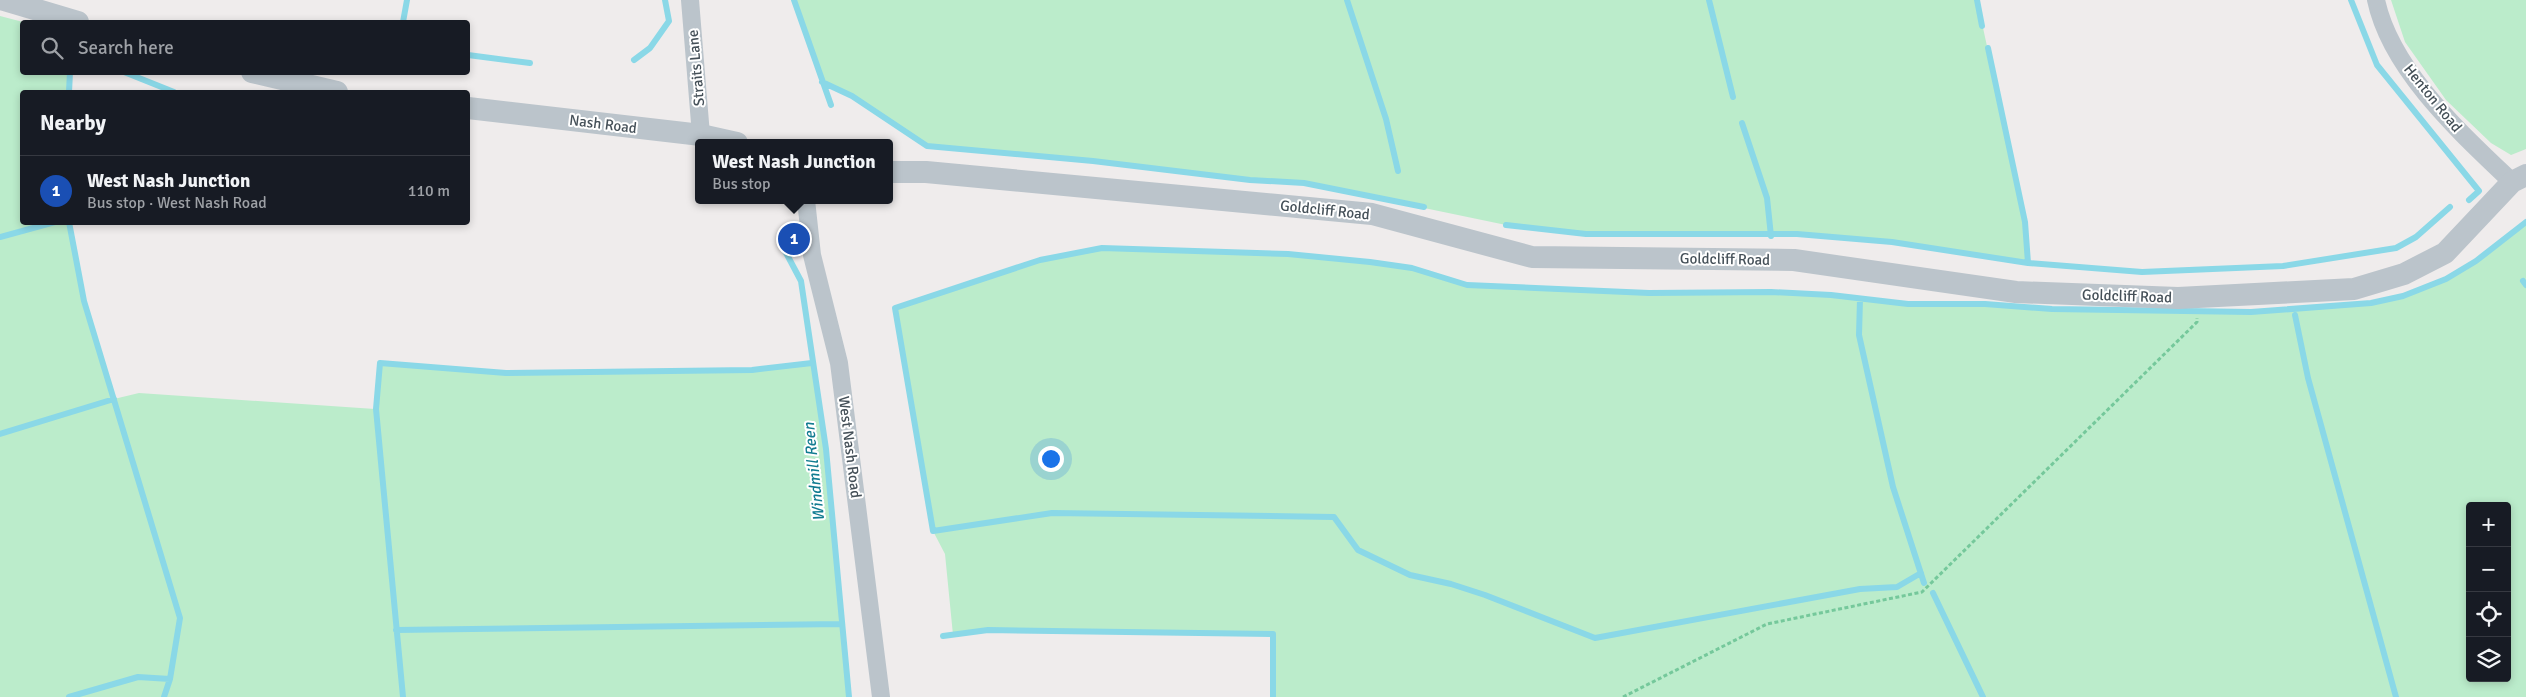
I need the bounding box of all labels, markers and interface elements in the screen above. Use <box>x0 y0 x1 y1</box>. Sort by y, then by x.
search box <box>20 20 470 75</box>
street label: Straits Lane <box>684 29 708 107</box>
icon: search <box>38 34 66 62</box>
text: Search here <box>78 36 174 60</box>
street label: Henton Road <box>2400 60 2466 136</box>
text: Nearby <box>40 110 106 136</box>
street label: Nash Road <box>568 111 638 137</box>
popup <box>695 139 893 204</box>
text: West Nash Junction <box>712 150 876 174</box>
text: West Nash Junction <box>87 169 250 193</box>
text: Bus stop <box>712 174 771 194</box>
text: 1 <box>52 181 60 201</box>
text: 110 m <box>408 181 450 201</box>
text: Bus stop · West Nash Road <box>87 193 267 213</box>
street label: Goldcliff Road <box>1279 196 1371 224</box>
pin: 1 <box>778 220 810 258</box>
street label: Goldcliff Road <box>1680 249 1770 269</box>
street label: Goldcliff Road <box>2082 285 2172 307</box>
street label: West Nash Road <box>835 395 865 499</box>
water label: Windmill Reen <box>799 420 829 522</box>
your location <box>1038 446 1064 472</box>
map controls <box>2466 502 2511 682</box>
button: + <box>2466 502 2511 547</box>
button: − <box>2466 547 2511 592</box>
button: locate <box>2466 592 2511 637</box>
button: layers <box>2466 637 2511 682</box>

